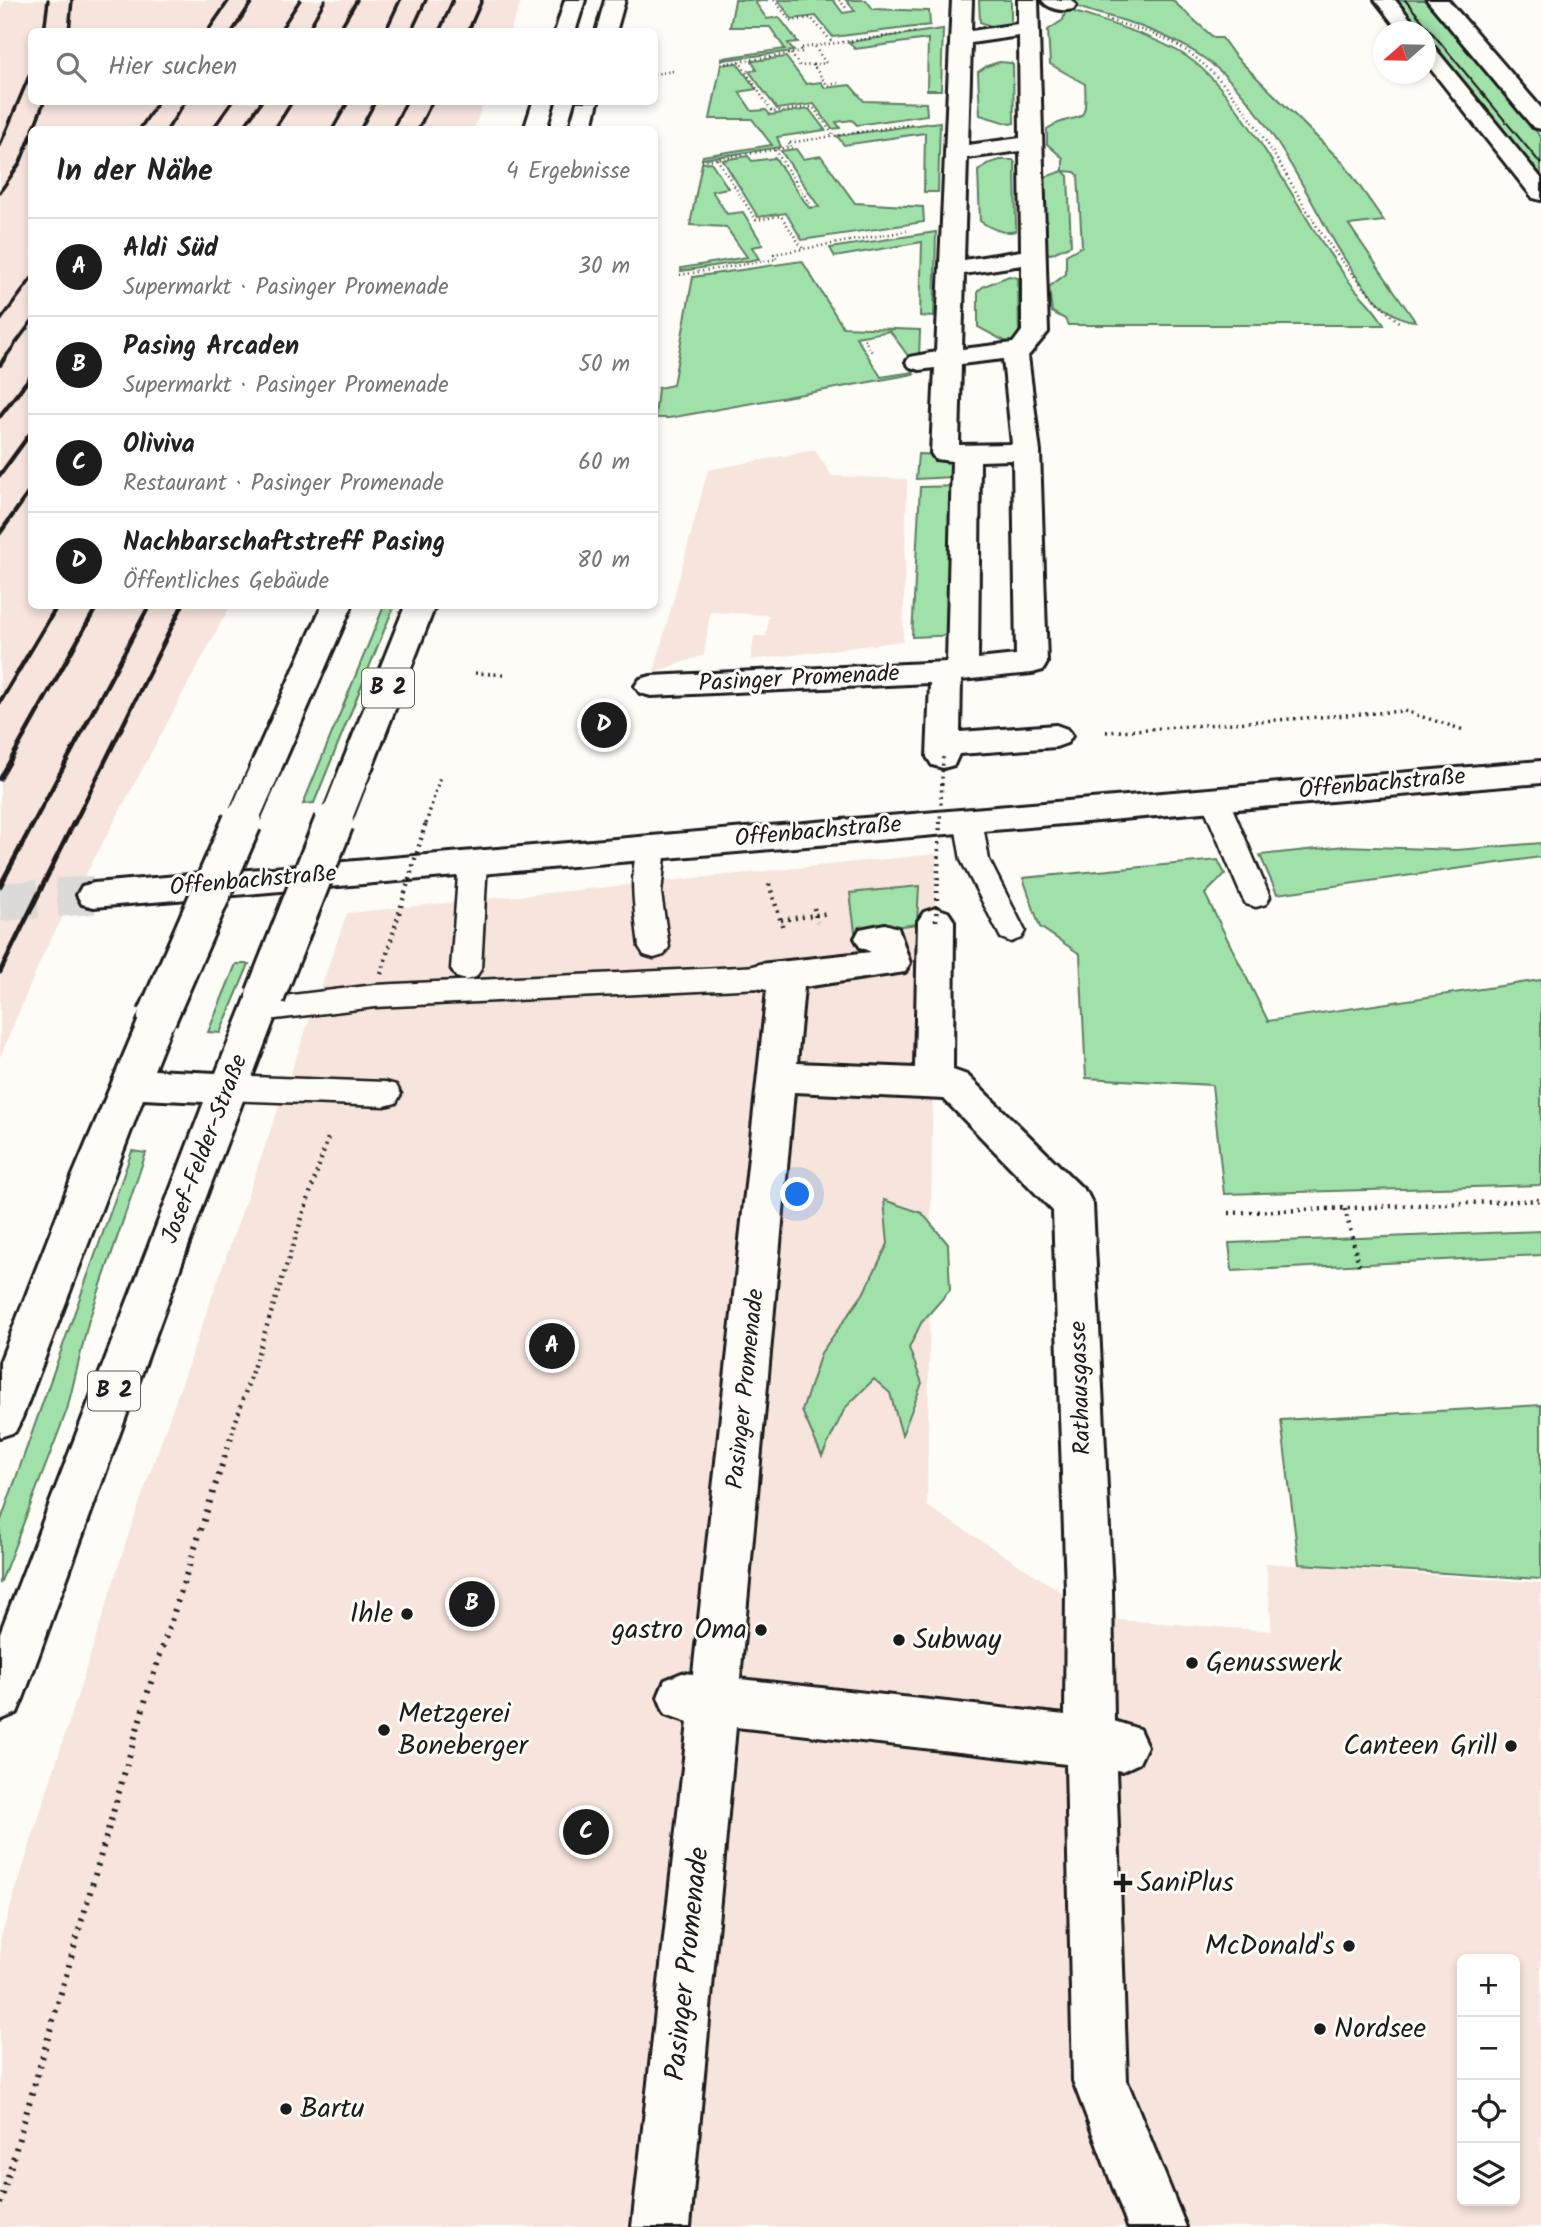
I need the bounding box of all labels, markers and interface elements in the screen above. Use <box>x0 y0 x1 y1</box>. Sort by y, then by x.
north arrow <box>1373 21 1436 84</box>
search box <box>28 28 658 105</box>
text: Hier suchen <box>108 46 237 88</box>
icon: search <box>52 48 90 86</box>
text: In der Nähe <box>56 148 213 196</box>
text: 4 Ergebnisse <box>506 154 630 190</box>
text: Aldi Süd <box>123 228 218 270</box>
text: A <box>72 249 86 285</box>
text: 30 m <box>578 249 630 285</box>
text: Supermarkt · Pasinger Promenade <box>123 270 449 306</box>
text: Pasing Arcaden <box>123 326 299 368</box>
text: B <box>72 347 86 383</box>
text: 50 m <box>579 347 630 383</box>
text: Supermarkt · Pasinger Promenade <box>123 368 449 404</box>
text: Oliviva <box>123 424 195 466</box>
text: C <box>72 445 86 481</box>
text: 60 m <box>578 445 630 481</box>
text: Restaurant · Pasinger Promenade <box>123 466 444 502</box>
text: Nachbarschaftstreff Pasing <box>123 522 445 564</box>
text: D <box>71 543 87 579</box>
text: 80 m <box>577 543 630 579</box>
text: Öffentliches Gebäude <box>123 564 329 600</box>
street label: Pasinger Promenade <box>697 654 901 704</box>
road number: B 2 <box>362 668 414 708</box>
pin: D <box>581 699 627 751</box>
street label: Offenbachstraße <box>1297 757 1467 811</box>
street label: Offenbachstraße <box>733 805 903 859</box>
street label: Offenbachstraße <box>168 854 338 908</box>
street label: Josef-Felder-Straße <box>151 1048 259 1249</box>
your location <box>780 1177 814 1211</box>
street label: Pasinger Promenade <box>716 1287 776 1491</box>
pin: A <box>529 1320 575 1372</box>
street label: Rathausgasse <box>1059 1320 1103 1456</box>
road number: B 2 <box>88 1372 140 1410</box>
pin: B <box>449 1578 495 1630</box>
place label: Ihle <box>350 1592 393 1637</box>
marker: Ihle <box>399 1606 415 1622</box>
place label: gastro Oma <box>611 1608 747 1653</box>
place label: Subway <box>913 1618 1002 1663</box>
marker: gastro Oma <box>753 1622 769 1638</box>
marker: Subway <box>891 1632 907 1648</box>
place label: Genusswerk <box>1206 1641 1343 1686</box>
marker: Genusswerk <box>1184 1655 1200 1671</box>
place label: Metzgerei Boneberger <box>398 1692 530 1769</box>
marker: Metzgerei Boneberger <box>376 1722 392 1738</box>
place label: Canteen Grill <box>1343 1724 1497 1769</box>
marker: Canteen Grill <box>1503 1738 1519 1754</box>
pin: C <box>563 1806 609 1858</box>
street label: Pasinger Promenade <box>653 1844 723 2083</box>
place label: SaniPlus <box>1137 1861 1234 1906</box>
marker: SaniPlus <box>1115 1875 1131 1891</box>
place label: McDonald's <box>1205 1924 1335 1969</box>
marker: McDonald's <box>1341 1938 1357 1954</box>
map controls <box>1457 1954 1520 2206</box>
button: + <box>1457 1954 1520 2017</box>
place label: Nordsee <box>1334 2007 1426 2052</box>
button: − <box>1457 2017 1520 2080</box>
marker: Nordsee <box>1312 2021 1328 2037</box>
button: locate <box>1457 2080 1520 2143</box>
place label: Bartu <box>300 2087 365 2132</box>
marker: Bartu <box>278 2101 294 2117</box>
button: layers <box>1457 2143 1520 2206</box>

